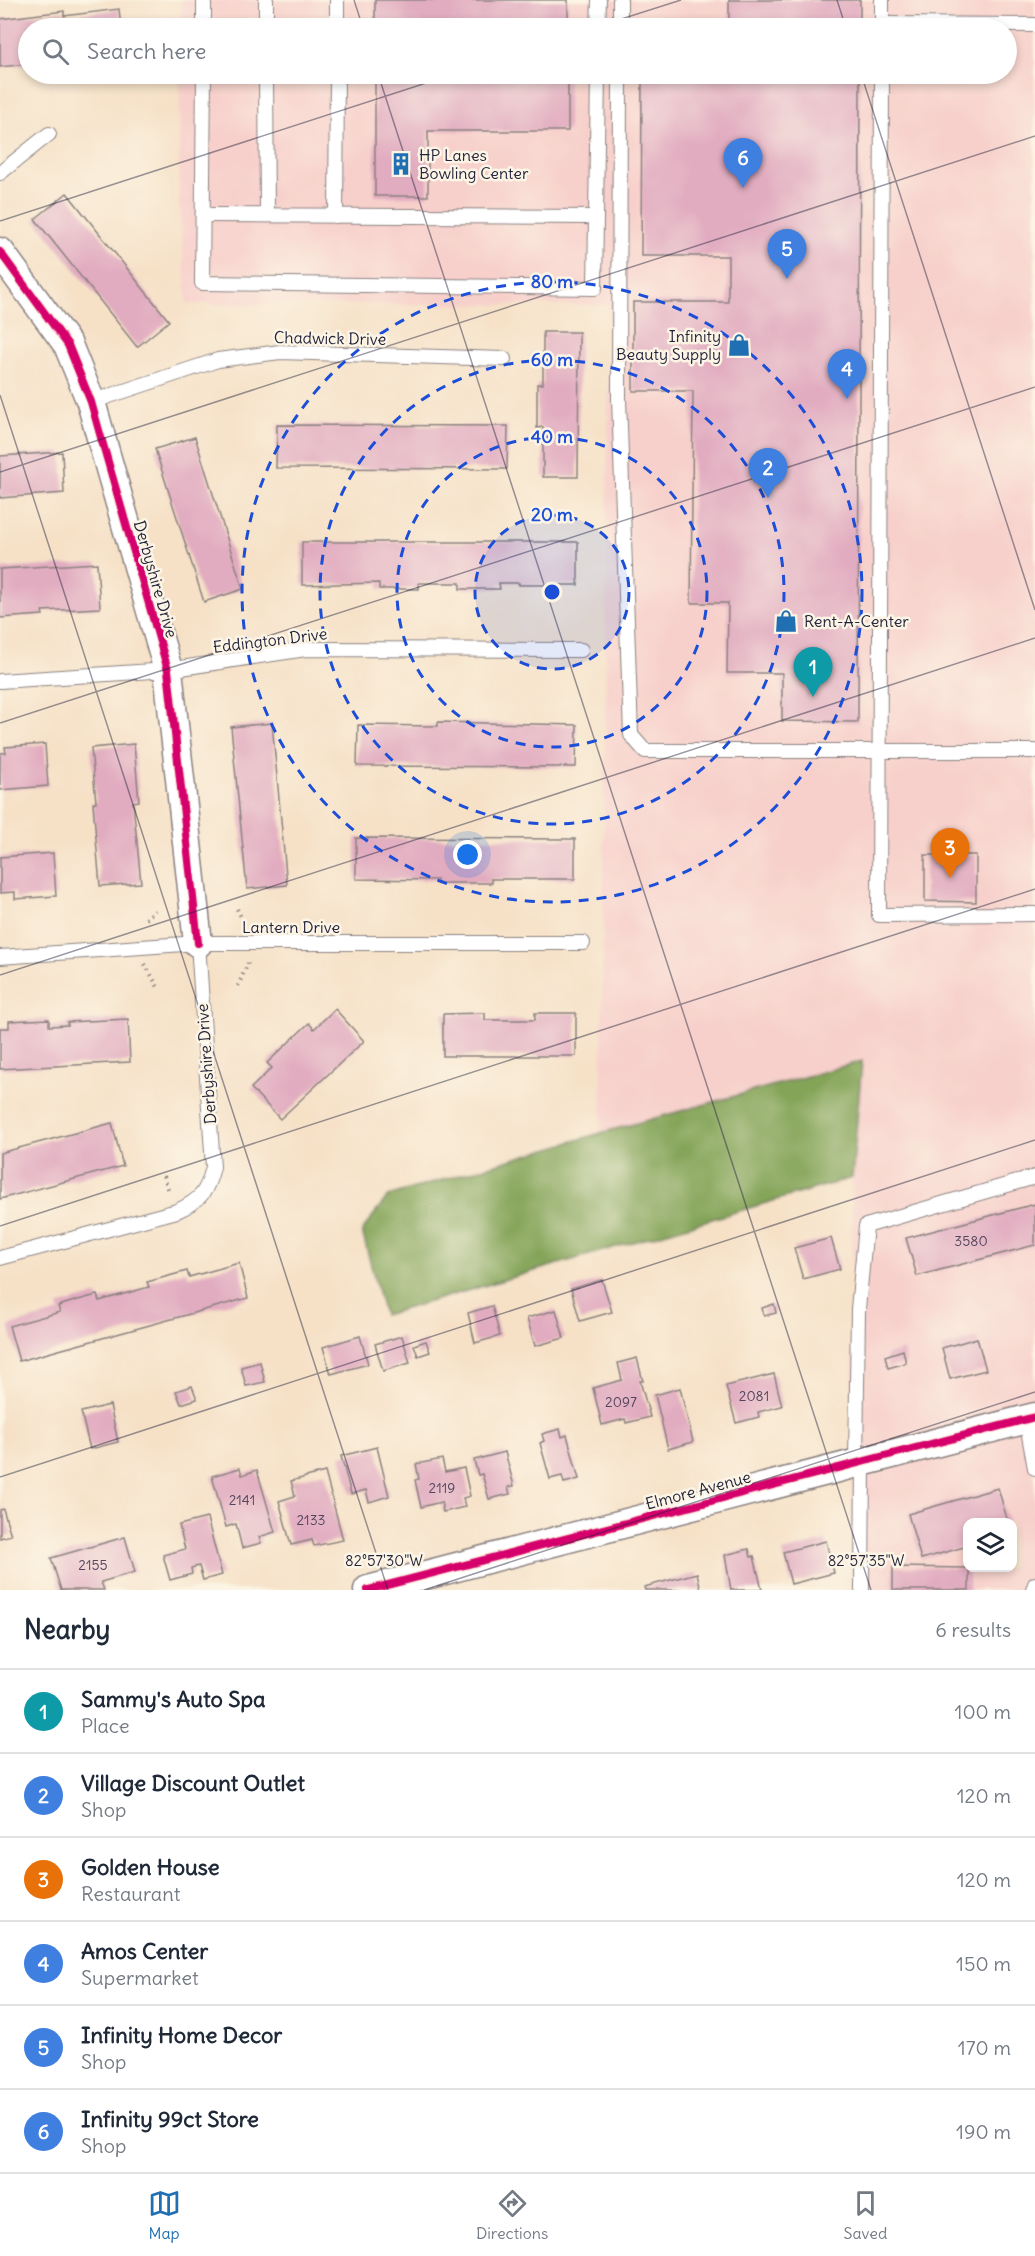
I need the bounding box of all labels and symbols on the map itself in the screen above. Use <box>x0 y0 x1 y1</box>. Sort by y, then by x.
pin: 6 <box>724 138 762 188</box>
place label: HP Lanes Bowling Center <box>419 145 529 183</box>
building icon: HP Lanes Bowling Center <box>388 151 414 177</box>
pin: 5 <box>768 230 806 279</box>
text: 80 m <box>531 270 573 293</box>
place label: Infinity Beauty Supply <box>616 326 721 364</box>
street label: Chadwick Drive <box>274 327 386 349</box>
shop icon: Infinity Beauty Supply <box>726 332 752 358</box>
text: 60 m <box>531 348 573 371</box>
pin: 4 <box>828 350 866 399</box>
text: 40 m <box>531 425 573 448</box>
pin: 2 <box>748 448 788 498</box>
text: 20 m <box>531 503 573 526</box>
street label: Derbyshire Drive <box>130 518 182 640</box>
centre of rings <box>542 582 562 602</box>
shop icon: Rent-A-Center <box>773 608 799 634</box>
place label: Rent-A-Center <box>804 611 909 631</box>
street label: Eddington Drive <box>212 623 328 657</box>
pin: 1 <box>794 648 832 697</box>
pin: 3 <box>930 828 970 878</box>
your location <box>453 840 482 869</box>
street label: Lantern Drive <box>242 917 340 937</box>
street label: Derbyshire Drive <box>192 1003 220 1125</box>
house number: 3580 <box>954 1232 988 1250</box>
house number: 2081 <box>739 1387 769 1405</box>
house number: 2097 <box>605 1393 637 1411</box>
street label: Elmore Avenue <box>643 1466 753 1514</box>
house number: 2119 <box>429 1479 455 1497</box>
house number: 2141 <box>229 1491 255 1509</box>
house number: 2133 <box>296 1511 326 1529</box>
text: 82°57'30"W <box>345 1551 423 1570</box>
text: 82°57'35"W <box>828 1551 905 1570</box>
house number: 2155 <box>78 1556 108 1574</box>

